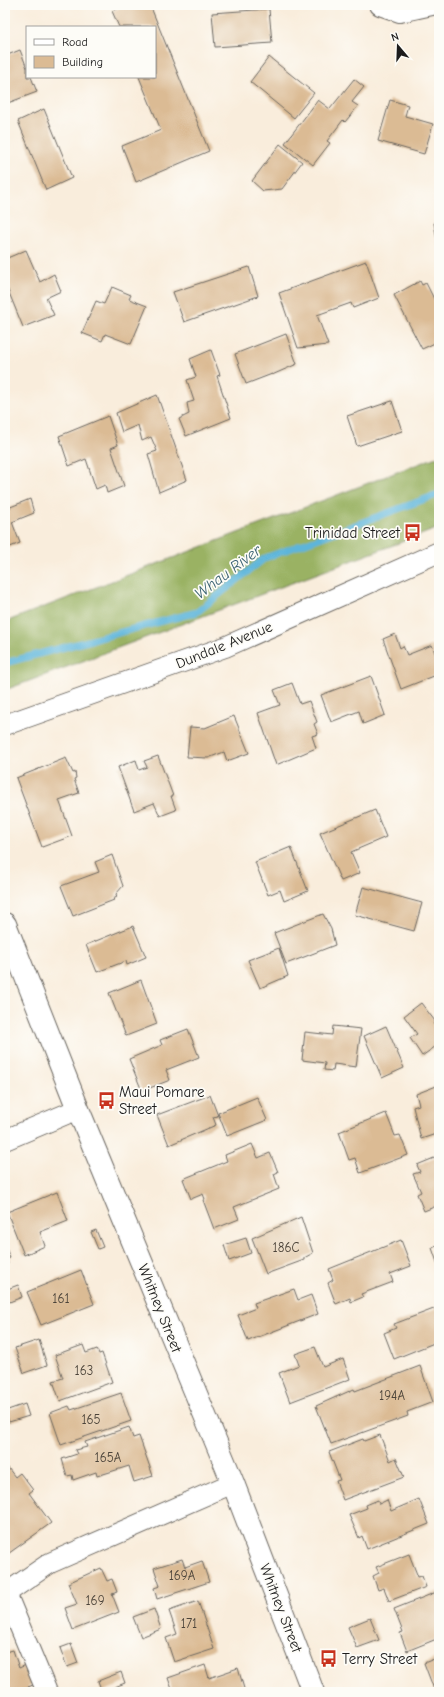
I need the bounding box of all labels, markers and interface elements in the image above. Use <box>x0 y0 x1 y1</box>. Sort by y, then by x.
legend <box>26 26 156 78</box>
north arrow <box>378 26 418 66</box>
text: N <box>389 30 400 44</box>
text: Road <box>62 35 88 49</box>
text: Building <box>62 55 103 69</box>
bus stop icon: Trinidad Street <box>403 523 423 543</box>
place label: Trinidad Street <box>305 524 401 542</box>
water label: Whau River <box>191 541 265 603</box>
street label: Dundale Avenue <box>173 617 275 673</box>
place label: Maui Pomare Street <box>119 1083 205 1118</box>
bus stop icon: Maui Pomare Street <box>96 1091 116 1111</box>
house number: 186C <box>273 1240 299 1255</box>
street label: Whitney Street <box>134 1261 186 1356</box>
house number: 161 <box>52 1291 70 1306</box>
house number: 163 <box>75 1363 93 1378</box>
house number: 194A <box>379 1388 405 1403</box>
house number: 165 <box>81 1412 101 1427</box>
house number: 165A <box>95 1450 122 1465</box>
street label: Whitney Street <box>256 1561 306 1656</box>
house number: 169A <box>169 1568 196 1583</box>
house number: 169 <box>85 1593 105 1608</box>
house number: 171 <box>181 1616 197 1631</box>
bus stop icon: Terry Street <box>319 1649 339 1669</box>
place label: Terry Street <box>342 1650 418 1668</box>

